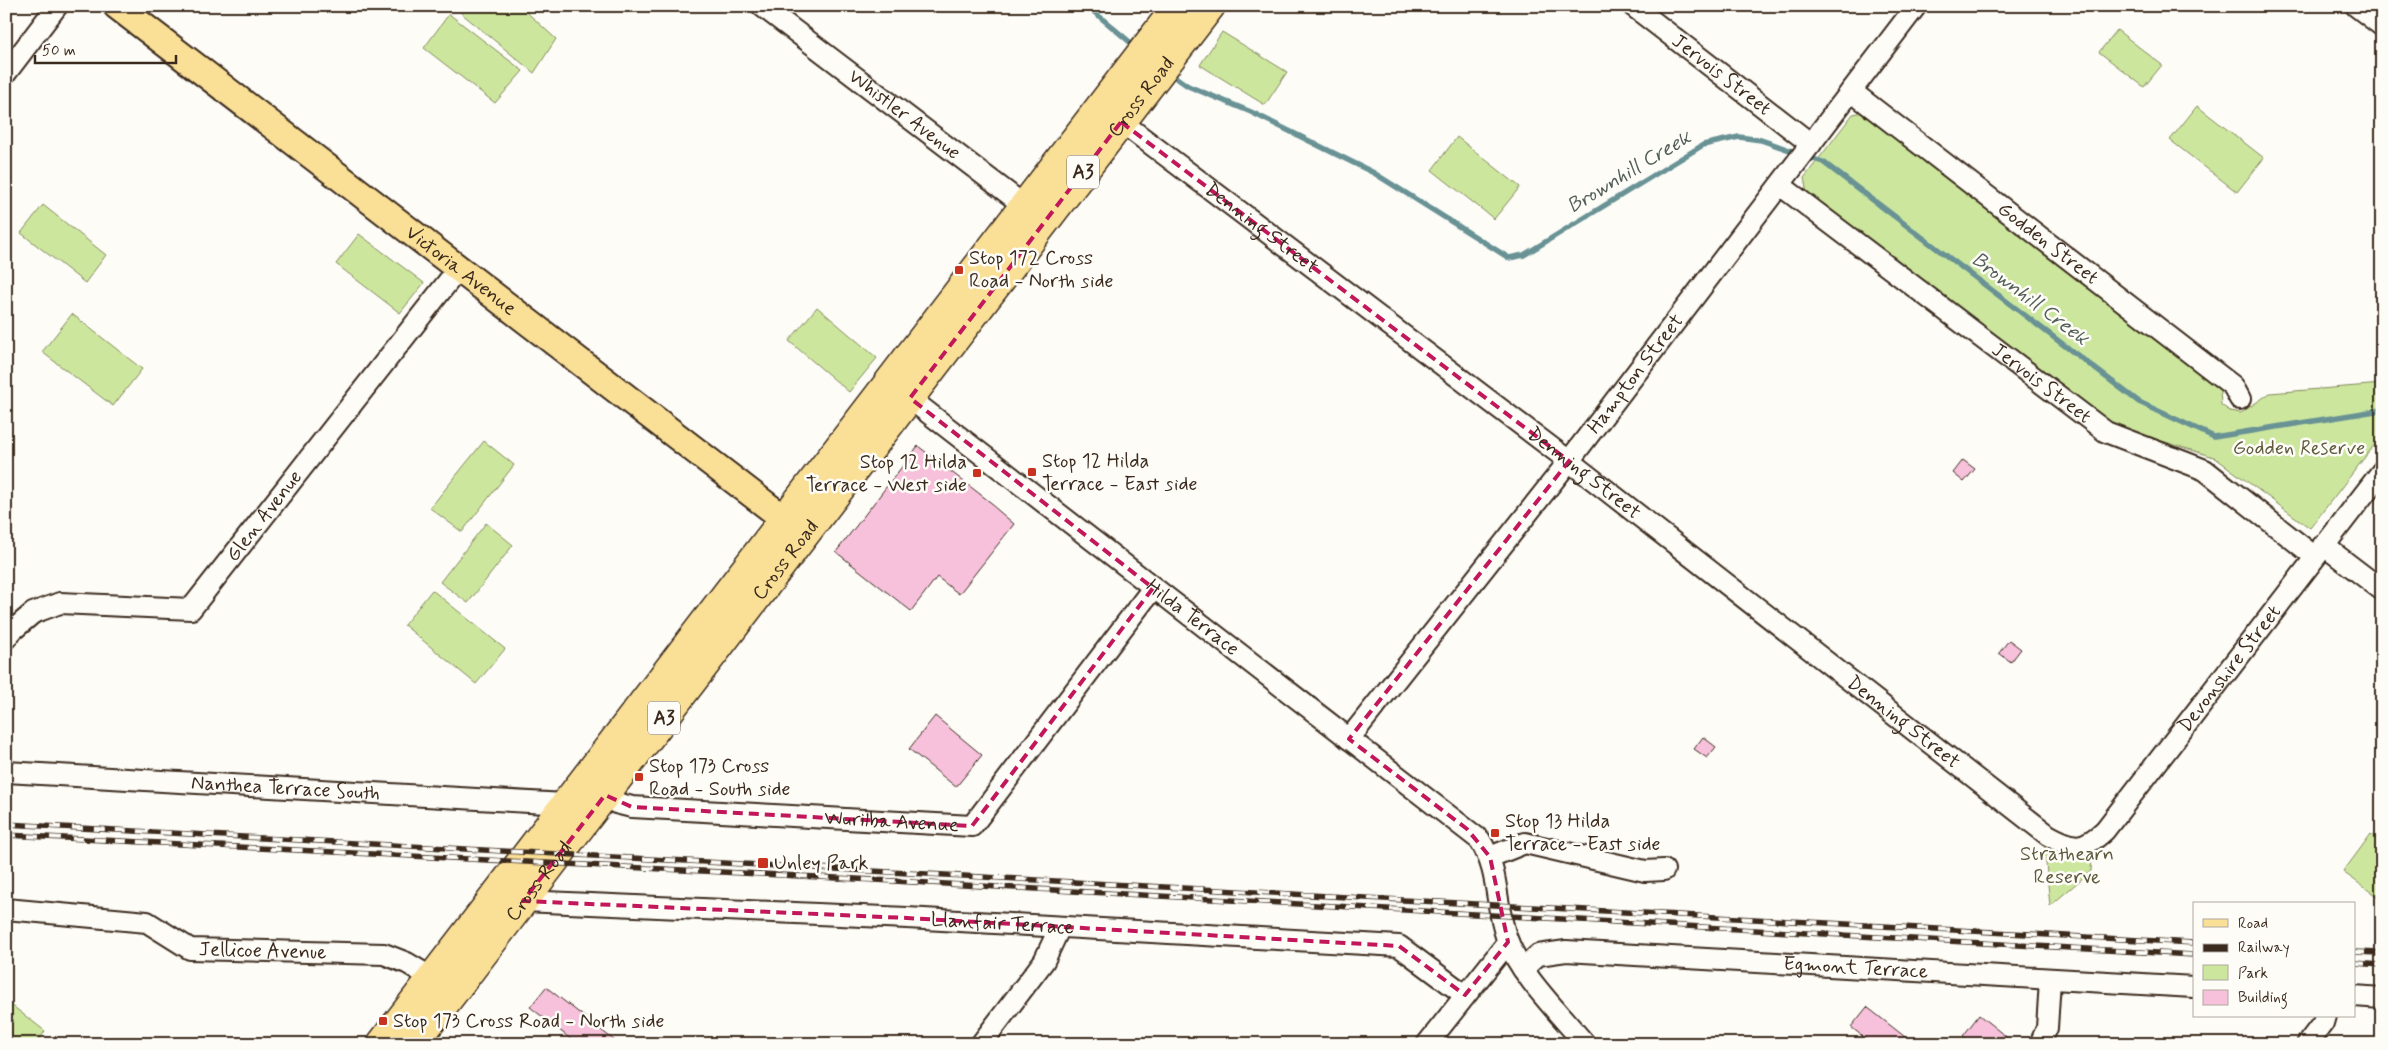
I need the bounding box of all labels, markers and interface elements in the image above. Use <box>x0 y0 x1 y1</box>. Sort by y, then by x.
street label: Jervois Street <box>1666 28 1777 122</box>
scale bar <box>35 32 176 64</box>
text: 50 m <box>42 41 76 61</box>
street label: Cross Road <box>1102 51 1181 143</box>
street label: Whistler Avenue <box>843 63 966 166</box>
water label: Brownhill Creek <box>1562 123 1697 220</box>
road number: A3 <box>1067 156 1099 188</box>
street label: Denning Street <box>1199 176 1324 280</box>
street label: Godden Street <box>1992 196 2104 291</box>
street label: Victoria Avenue <box>400 219 522 322</box>
place label: Stop 172 Cross Road - North side <box>969 245 1114 295</box>
water label: Brownhill Creek <box>1966 246 2095 353</box>
marker: Stop 172 Cross Road - North side <box>953 264 965 276</box>
street label: Hampton Street <box>1581 308 1690 439</box>
street label: Jervois Street <box>1986 336 2097 430</box>
street label: Denning Street <box>1522 421 1647 526</box>
park label: Godden Reserve <box>2233 435 2365 462</box>
place label: Stop 12 Hilda Terrace - East side <box>1042 448 1198 498</box>
place label: Stop 12 Hilda Terrace - West side <box>806 449 967 499</box>
street label: Glen Avenue <box>220 465 308 567</box>
marker: Stop 12 Hilda Terrace - East side <box>1026 466 1038 478</box>
marker: Stop 12 Hilda Terrace - West side <box>971 467 983 479</box>
street label: Cross Road <box>746 514 825 606</box>
street label: Hilda Terrace <box>1140 573 1245 662</box>
street label: Devonshire Street <box>2172 599 2287 738</box>
street label: Denning Street <box>1841 669 1966 775</box>
road number: A3 <box>648 701 680 734</box>
place label: Stop 173 Cross Road - South side <box>649 753 791 803</box>
street label: Nanthea Terrace South <box>190 769 381 807</box>
marker: Stop 173 Cross Road - South side <box>633 771 645 783</box>
street label: Wurilba Avenue <box>824 804 960 839</box>
place label: Stop 13 Hilda Terrace - East side <box>1505 808 1661 858</box>
marker: Stop 13 Hilda Terrace - East side <box>1489 827 1501 839</box>
street label: Cross Road <box>499 836 578 927</box>
park label: Strathearn Reserve <box>2020 841 2114 891</box>
place label: Unley Park <box>774 850 868 877</box>
marker: Unley Park <box>756 856 770 870</box>
legend <box>2193 902 2356 1018</box>
street label: Llanfair Terrace <box>930 906 1075 941</box>
text: Road <box>2238 914 2268 934</box>
street label: Jellicoe Avenue <box>198 936 327 966</box>
text: Railway <box>2238 938 2290 958</box>
street label: Egmont Terrace <box>1783 950 1929 985</box>
text: Park <box>2238 964 2268 984</box>
text: Building <box>2238 988 2288 1009</box>
place label: Stop 173 Cross Road - North side <box>393 1008 664 1035</box>
marker: Stop 173 Cross Road - North side <box>377 1015 389 1027</box>

